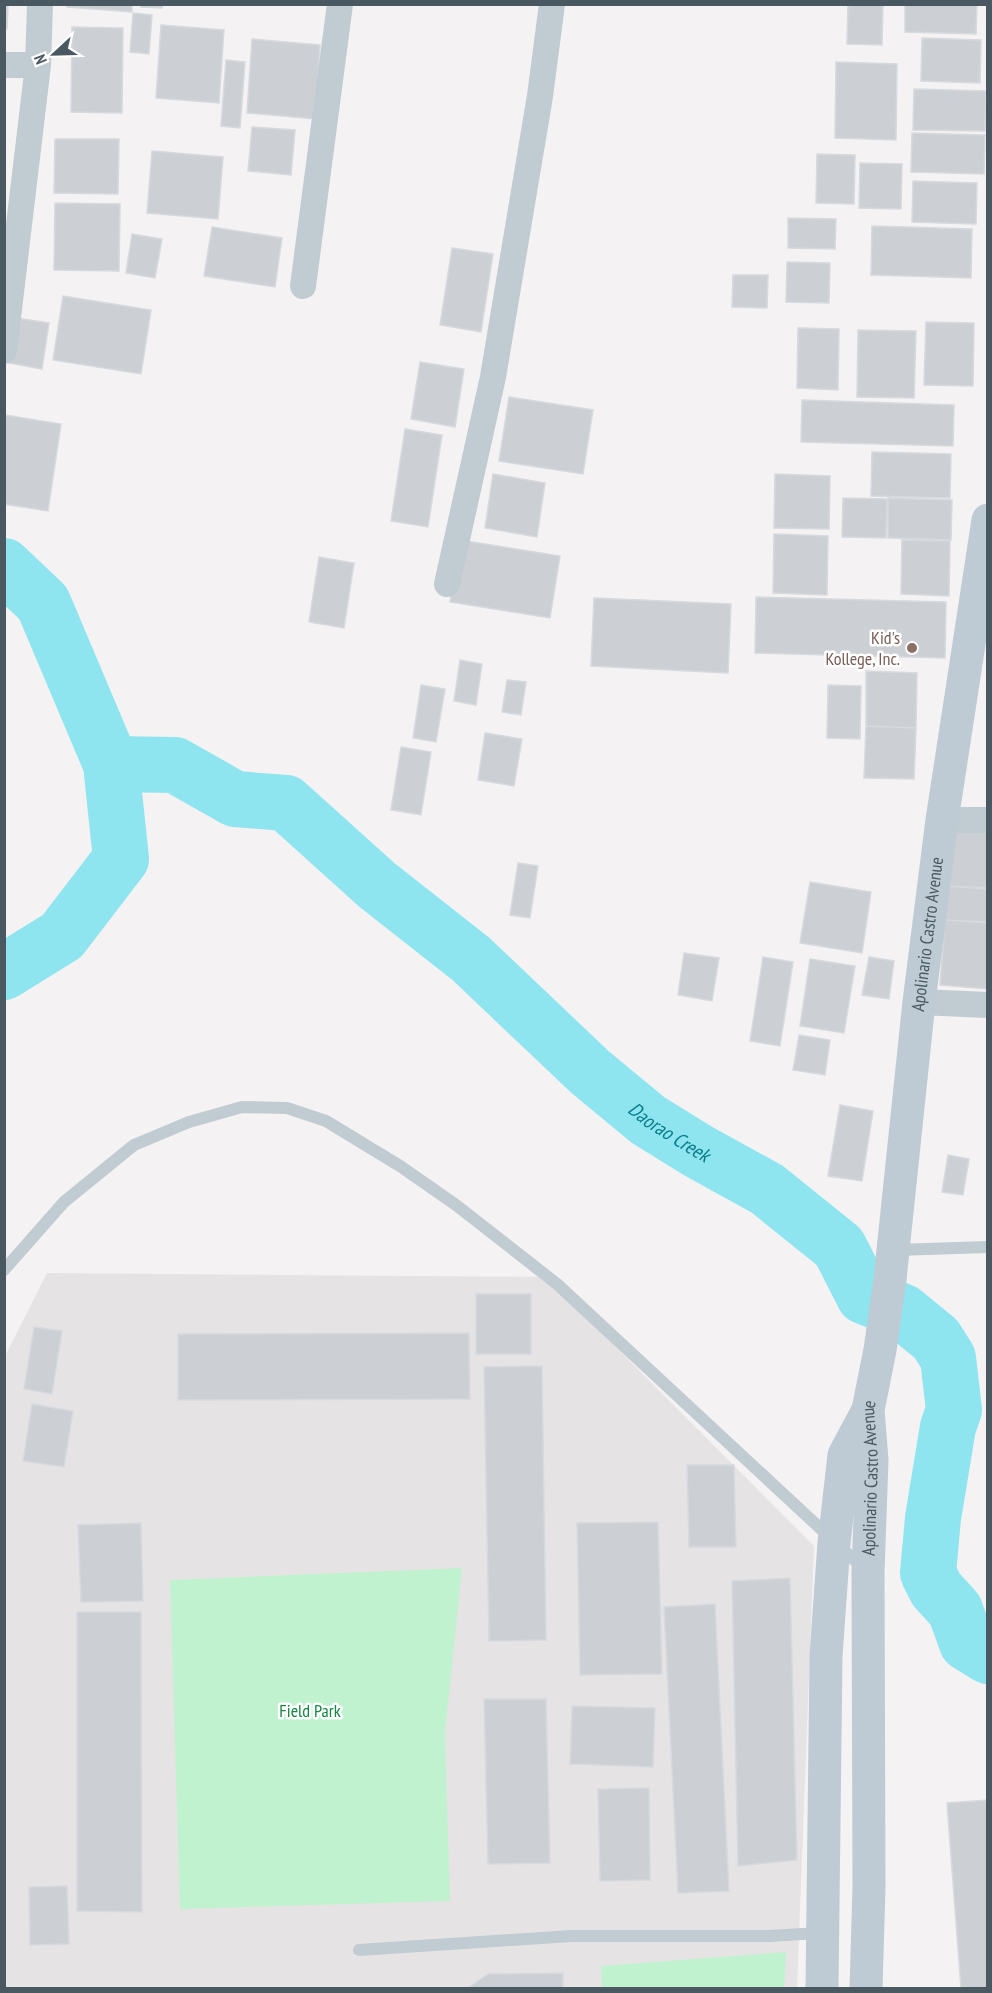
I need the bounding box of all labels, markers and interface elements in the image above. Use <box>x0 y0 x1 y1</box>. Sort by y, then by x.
north arrow <box>24 24 84 84</box>
text: N <box>29 52 51 67</box>
place label: Kid's Kollege, Inc. <box>825 626 900 670</box>
marker: Kid's Kollege, Inc. <box>905 641 919 655</box>
street label: Apolinario Castro Avenue <box>906 855 948 1013</box>
water label: Daorao Creek <box>623 1096 716 1169</box>
street label: Apolinario Castro Avenue <box>856 1398 883 1556</box>
park label: Field Park <box>279 1699 341 1722</box>

